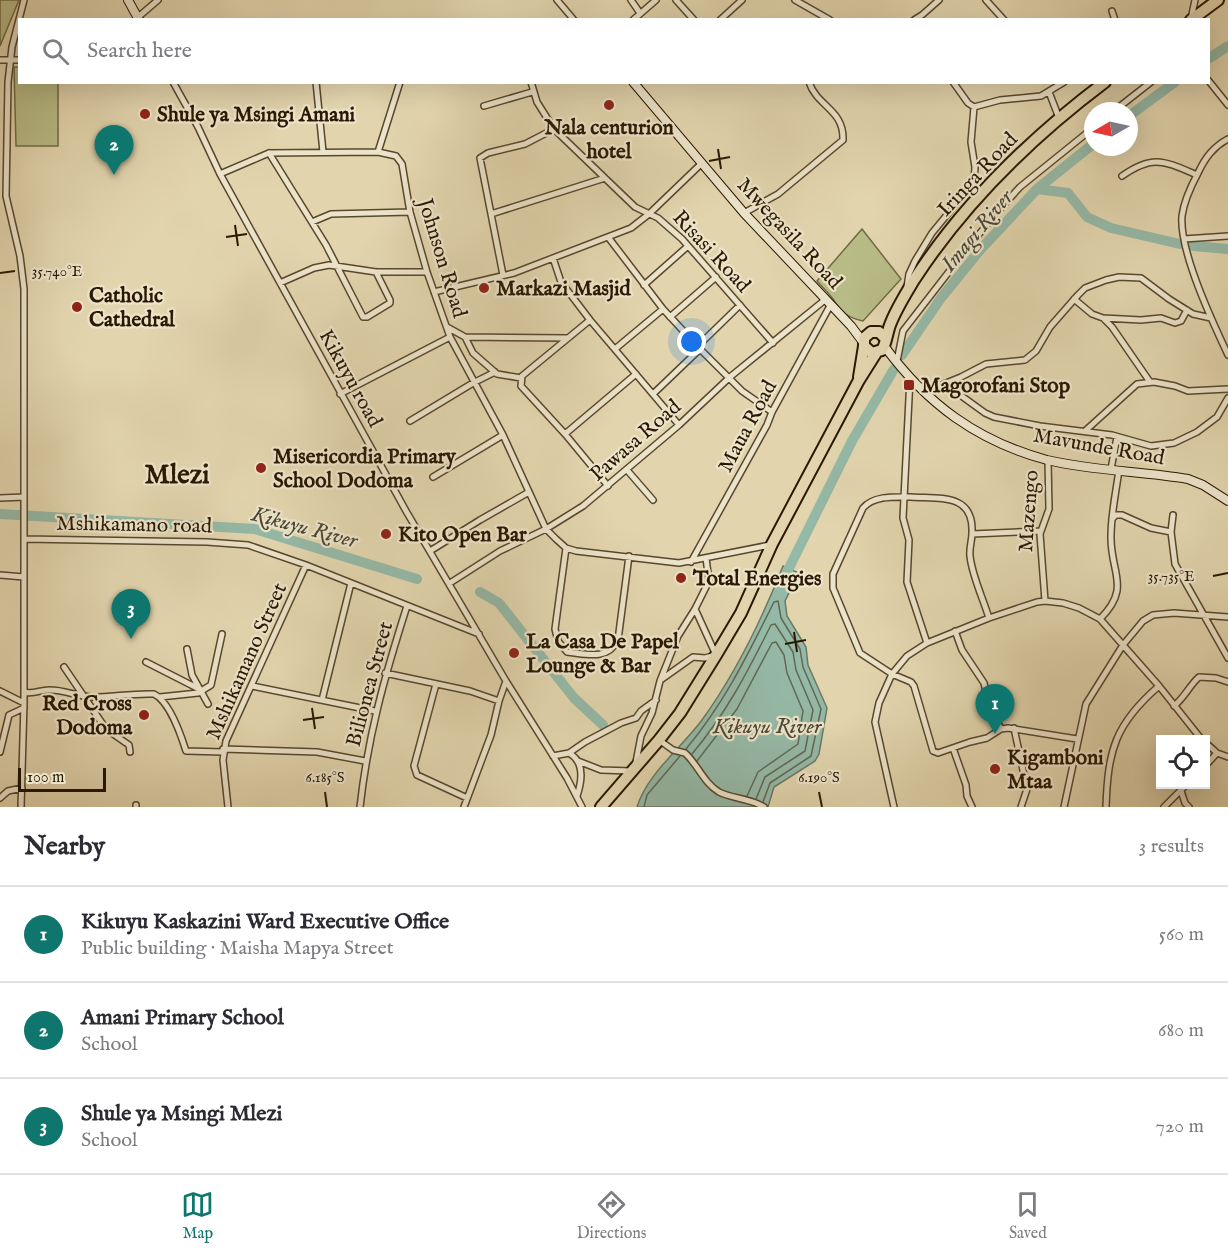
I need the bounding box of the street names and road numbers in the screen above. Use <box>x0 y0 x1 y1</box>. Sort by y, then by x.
street label: Iringa Road <box>932 126 1025 223</box>
street label: Mwegasila Road <box>730 173 848 296</box>
street label: Johnson Road <box>410 194 473 322</box>
street label: Risasi Road <box>666 205 756 299</box>
street label: Kikuyu road <box>312 325 388 433</box>
street label: Maua Road <box>713 375 784 478</box>
street label: Pawasa Road <box>585 394 688 488</box>
street label: Mavunde Road <box>1031 423 1167 472</box>
street label: Mazengo <box>1013 469 1046 553</box>
street label: Mshikamano road <box>56 511 213 540</box>
street label: Mshikamano Street <box>201 579 294 744</box>
street label: Bilionea Street <box>341 619 400 750</box>

